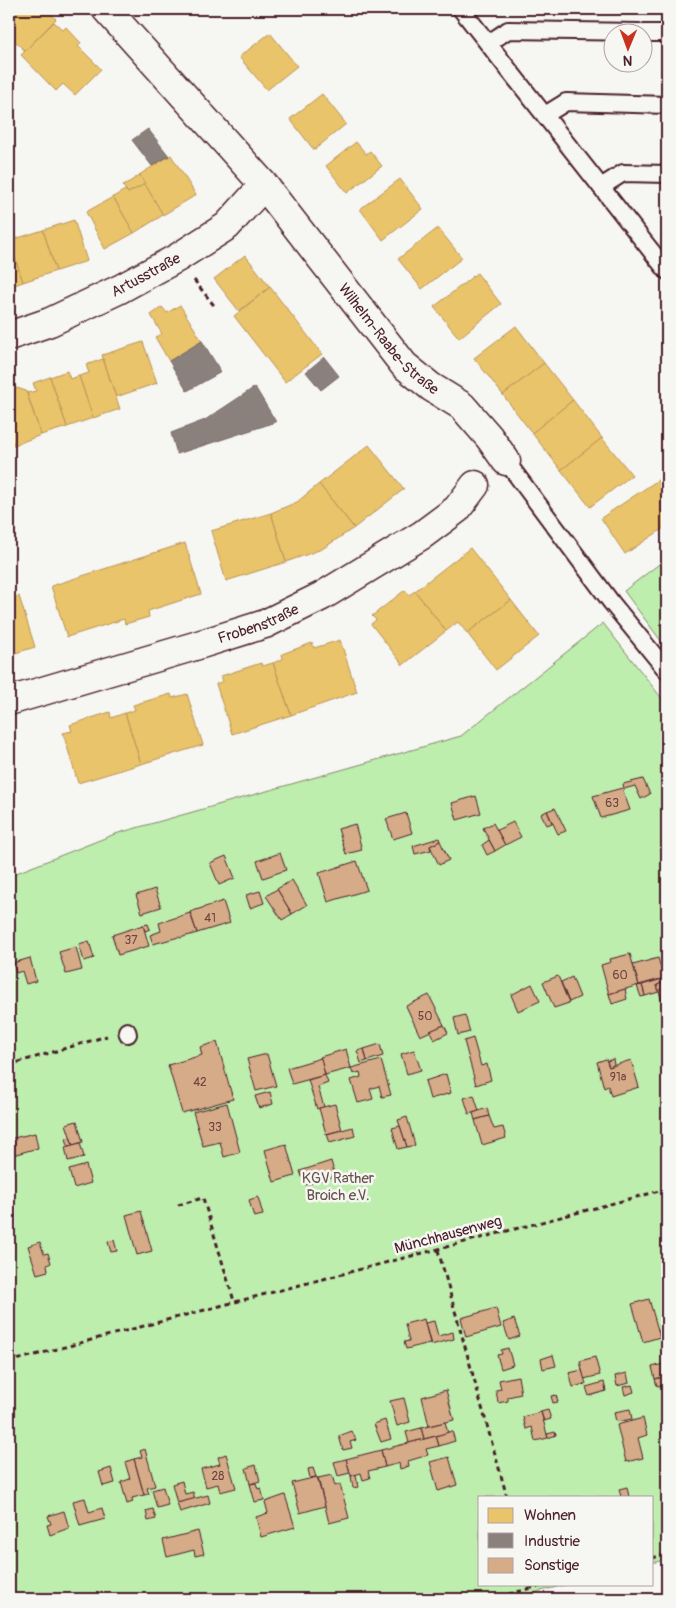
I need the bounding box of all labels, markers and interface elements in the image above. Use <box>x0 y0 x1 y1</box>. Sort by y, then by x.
north arrow <box>604 22 654 72</box>
text: N <box>623 52 633 69</box>
street label: Artusstraße <box>108 248 184 301</box>
street label: Wilhelm-Raabe-Straße <box>334 279 443 399</box>
street label: Frobenstraße <box>215 599 302 648</box>
house number: 63 <box>605 796 619 811</box>
house number: 41 <box>204 911 216 926</box>
house number: 37 <box>124 933 138 948</box>
house number: 60 <box>612 968 628 983</box>
house number: 50 <box>418 1009 432 1024</box>
house number: 91a <box>610 1070 627 1085</box>
house number: 42 <box>193 1075 207 1090</box>
house number: 33 <box>208 1120 222 1135</box>
park label: KGV Rather Broich e.V. <box>302 1169 375 1205</box>
street label: Münchhausenweg <box>392 1212 504 1258</box>
house number: 28 <box>212 1469 224 1484</box>
legend <box>478 1496 654 1586</box>
text: Wohnen <box>524 1506 576 1525</box>
text: Industrie <box>524 1532 580 1551</box>
text: Sonstige <box>524 1556 580 1575</box>

